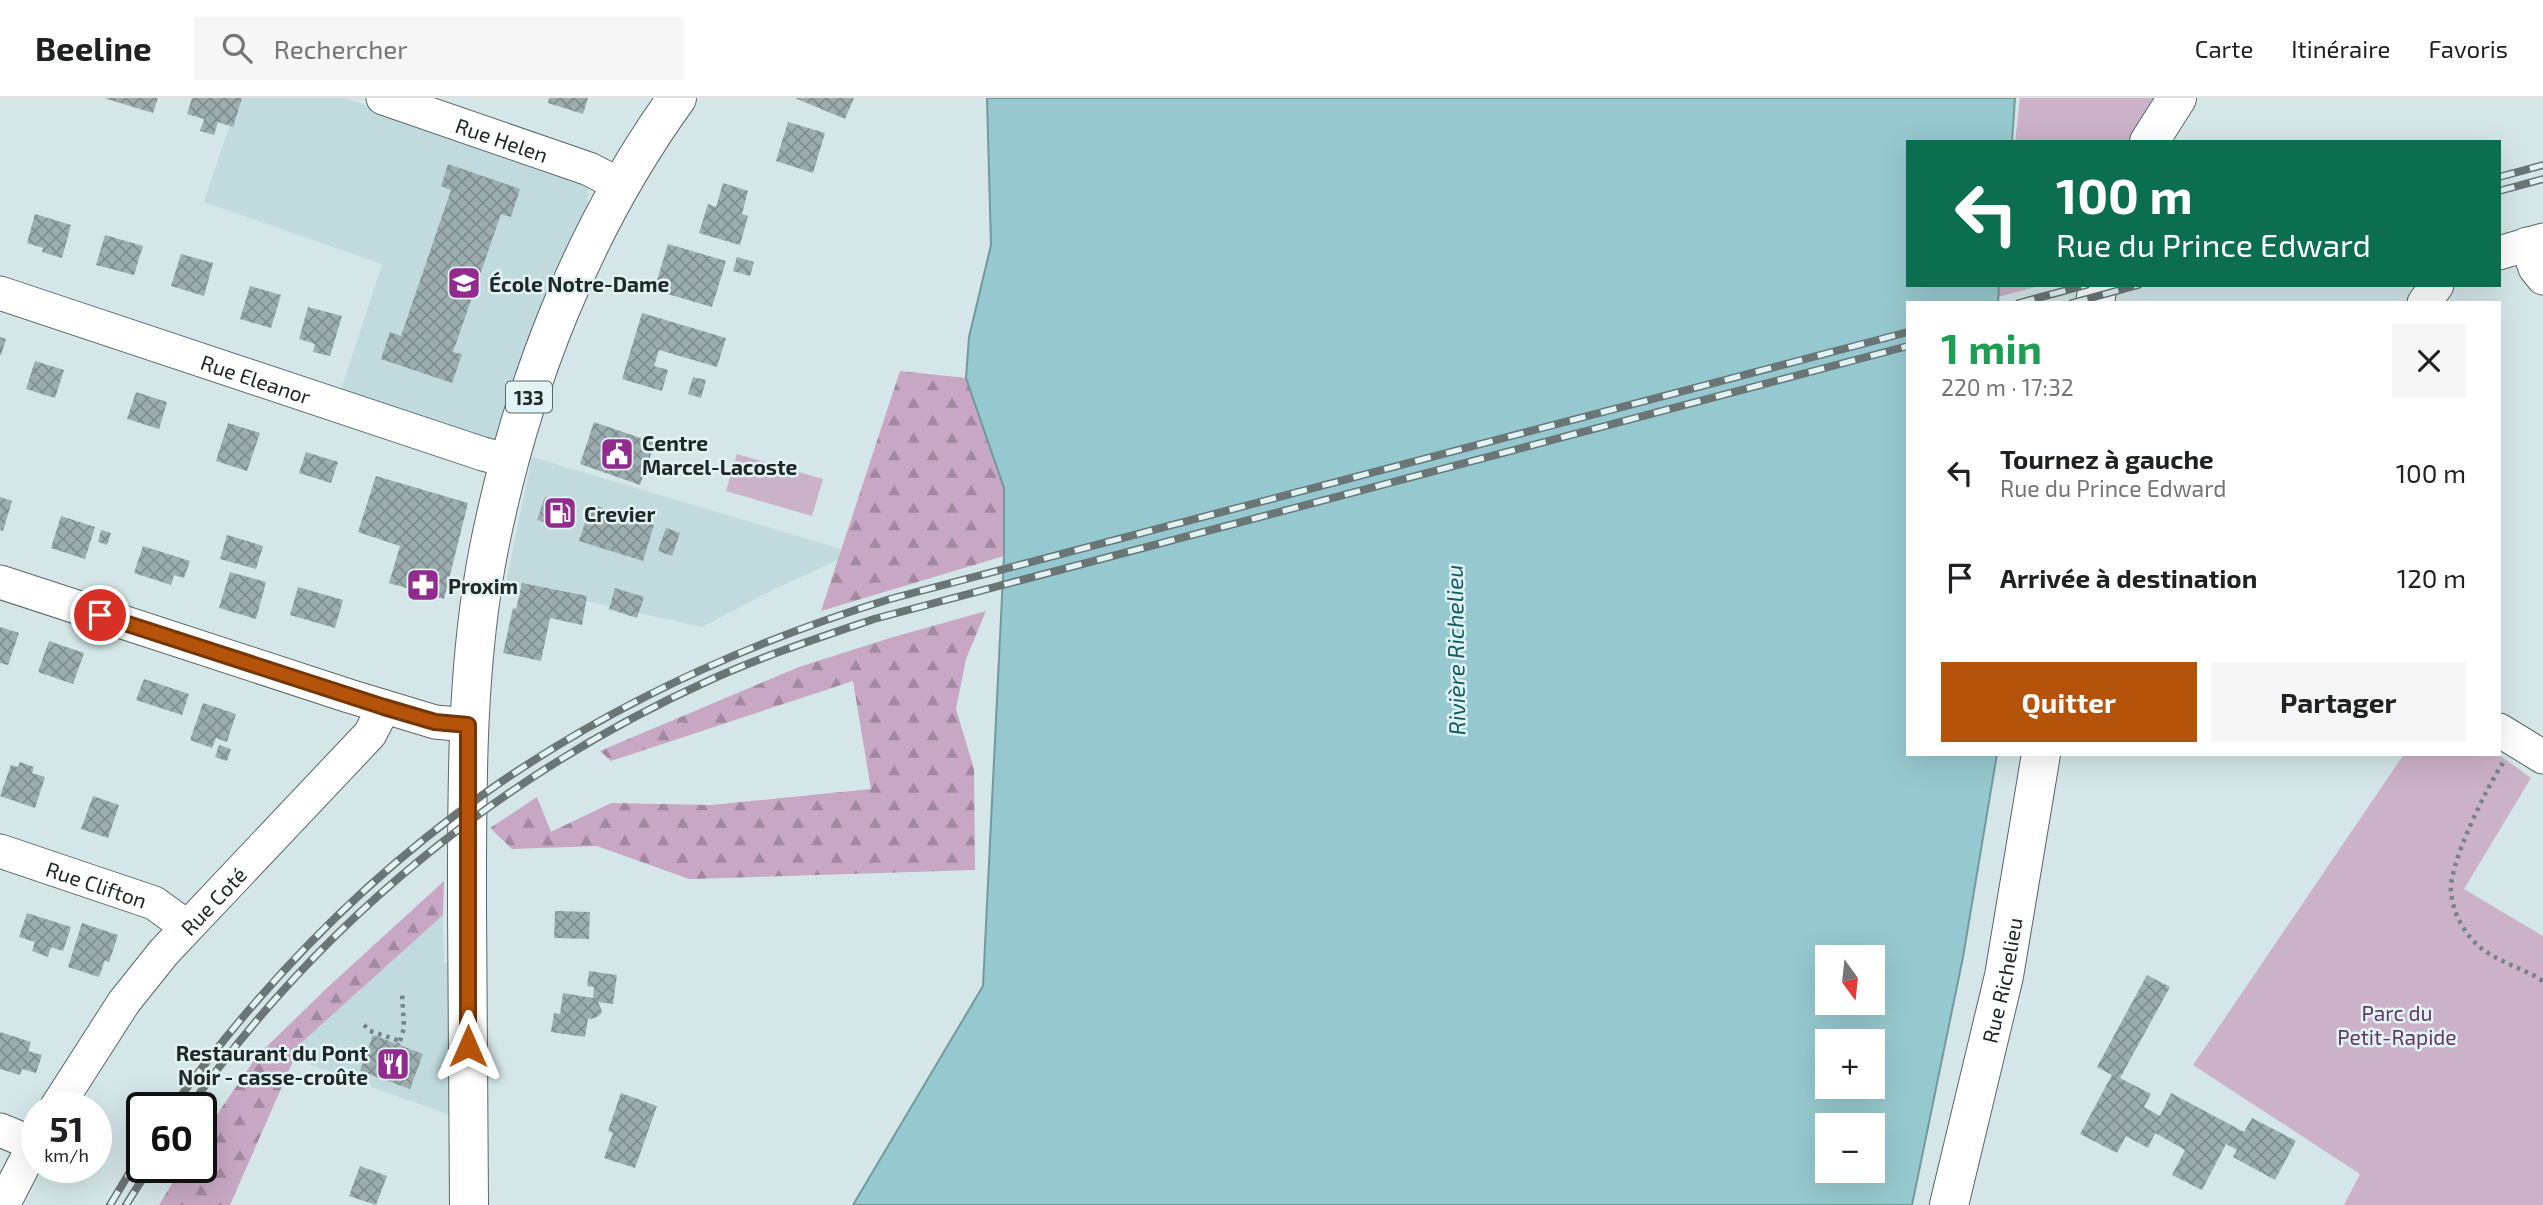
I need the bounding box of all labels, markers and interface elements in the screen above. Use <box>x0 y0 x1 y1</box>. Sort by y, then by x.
search box <box>194 17 684 80</box>
text: Beeline <box>35 28 152 68</box>
icon: search <box>218 29 256 67</box>
text: Rechercher <box>274 33 408 64</box>
text: Carte <box>2195 34 2253 63</box>
text: Itinéraire <box>2291 34 2390 63</box>
text: Favoris <box>2428 34 2508 63</box>
street label: Rue Helen <box>453 112 552 167</box>
text: 100 m <box>2056 165 2193 224</box>
icon: left <box>1941 168 2032 259</box>
text: Rue du Prince Edward <box>2056 225 2371 263</box>
school or university icon: École Notre-Dame <box>445 264 483 302</box>
place label: École Notre-Dame <box>489 271 670 296</box>
text: 1 min <box>1941 322 2042 372</box>
button: close <box>2392 324 2466 398</box>
street label: Rue Eleanor <box>198 348 315 408</box>
text: 220 m · 17:32 <box>1941 373 2074 401</box>
road number: 133 <box>506 382 552 412</box>
place label: Centre Marcel-Lacoste <box>642 430 798 479</box>
public building icon: Centre Marcel-Lacoste <box>598 435 636 473</box>
text: Tournez à gauche <box>2000 443 2214 474</box>
icon: left <box>1941 454 1979 492</box>
text: 100 m <box>2396 457 2466 488</box>
text: Rue du Prince Edward <box>2000 474 2226 502</box>
fuel station icon: Crevier <box>541 494 579 532</box>
place label: Crevier <box>584 501 655 526</box>
icon: arrive <box>1941 559 1979 597</box>
text: Arrivée à destination <box>2000 562 2257 593</box>
text: 120 m <box>2397 562 2466 593</box>
water label: Rivière Richelieu <box>1440 564 1470 736</box>
pharmacy icon: Proxim <box>404 566 442 604</box>
place label: Proxim <box>448 573 518 598</box>
pin <box>70 585 130 645</box>
icon: arrive <box>81 596 119 634</box>
button: Quitter <box>1941 662 2197 742</box>
button: Partager <box>2211 662 2466 742</box>
street label: Rue Clifton <box>43 855 150 912</box>
street label: Rue Coté <box>175 861 251 940</box>
street label: Rue Richelieu <box>1976 915 2026 1045</box>
north arrow <box>1815 945 1885 1015</box>
map controls <box>1815 945 1885 1183</box>
park label: Parc du Petit-Rapide <box>2337 1000 2457 1049</box>
position arrow <box>431 1009 505 1083</box>
button: + <box>1815 1029 1885 1099</box>
place label: Restaurant du Pont Noir - casse-croûte <box>176 1040 368 1089</box>
restaurant icon: Restaurant du Pont Noir - casse-croûte <box>374 1045 412 1083</box>
speed limit sign: 60 <box>126 1092 217 1183</box>
text: 51 <box>49 1107 84 1149</box>
button: − <box>1815 1113 1885 1183</box>
text: km/h <box>44 1144 89 1166</box>

